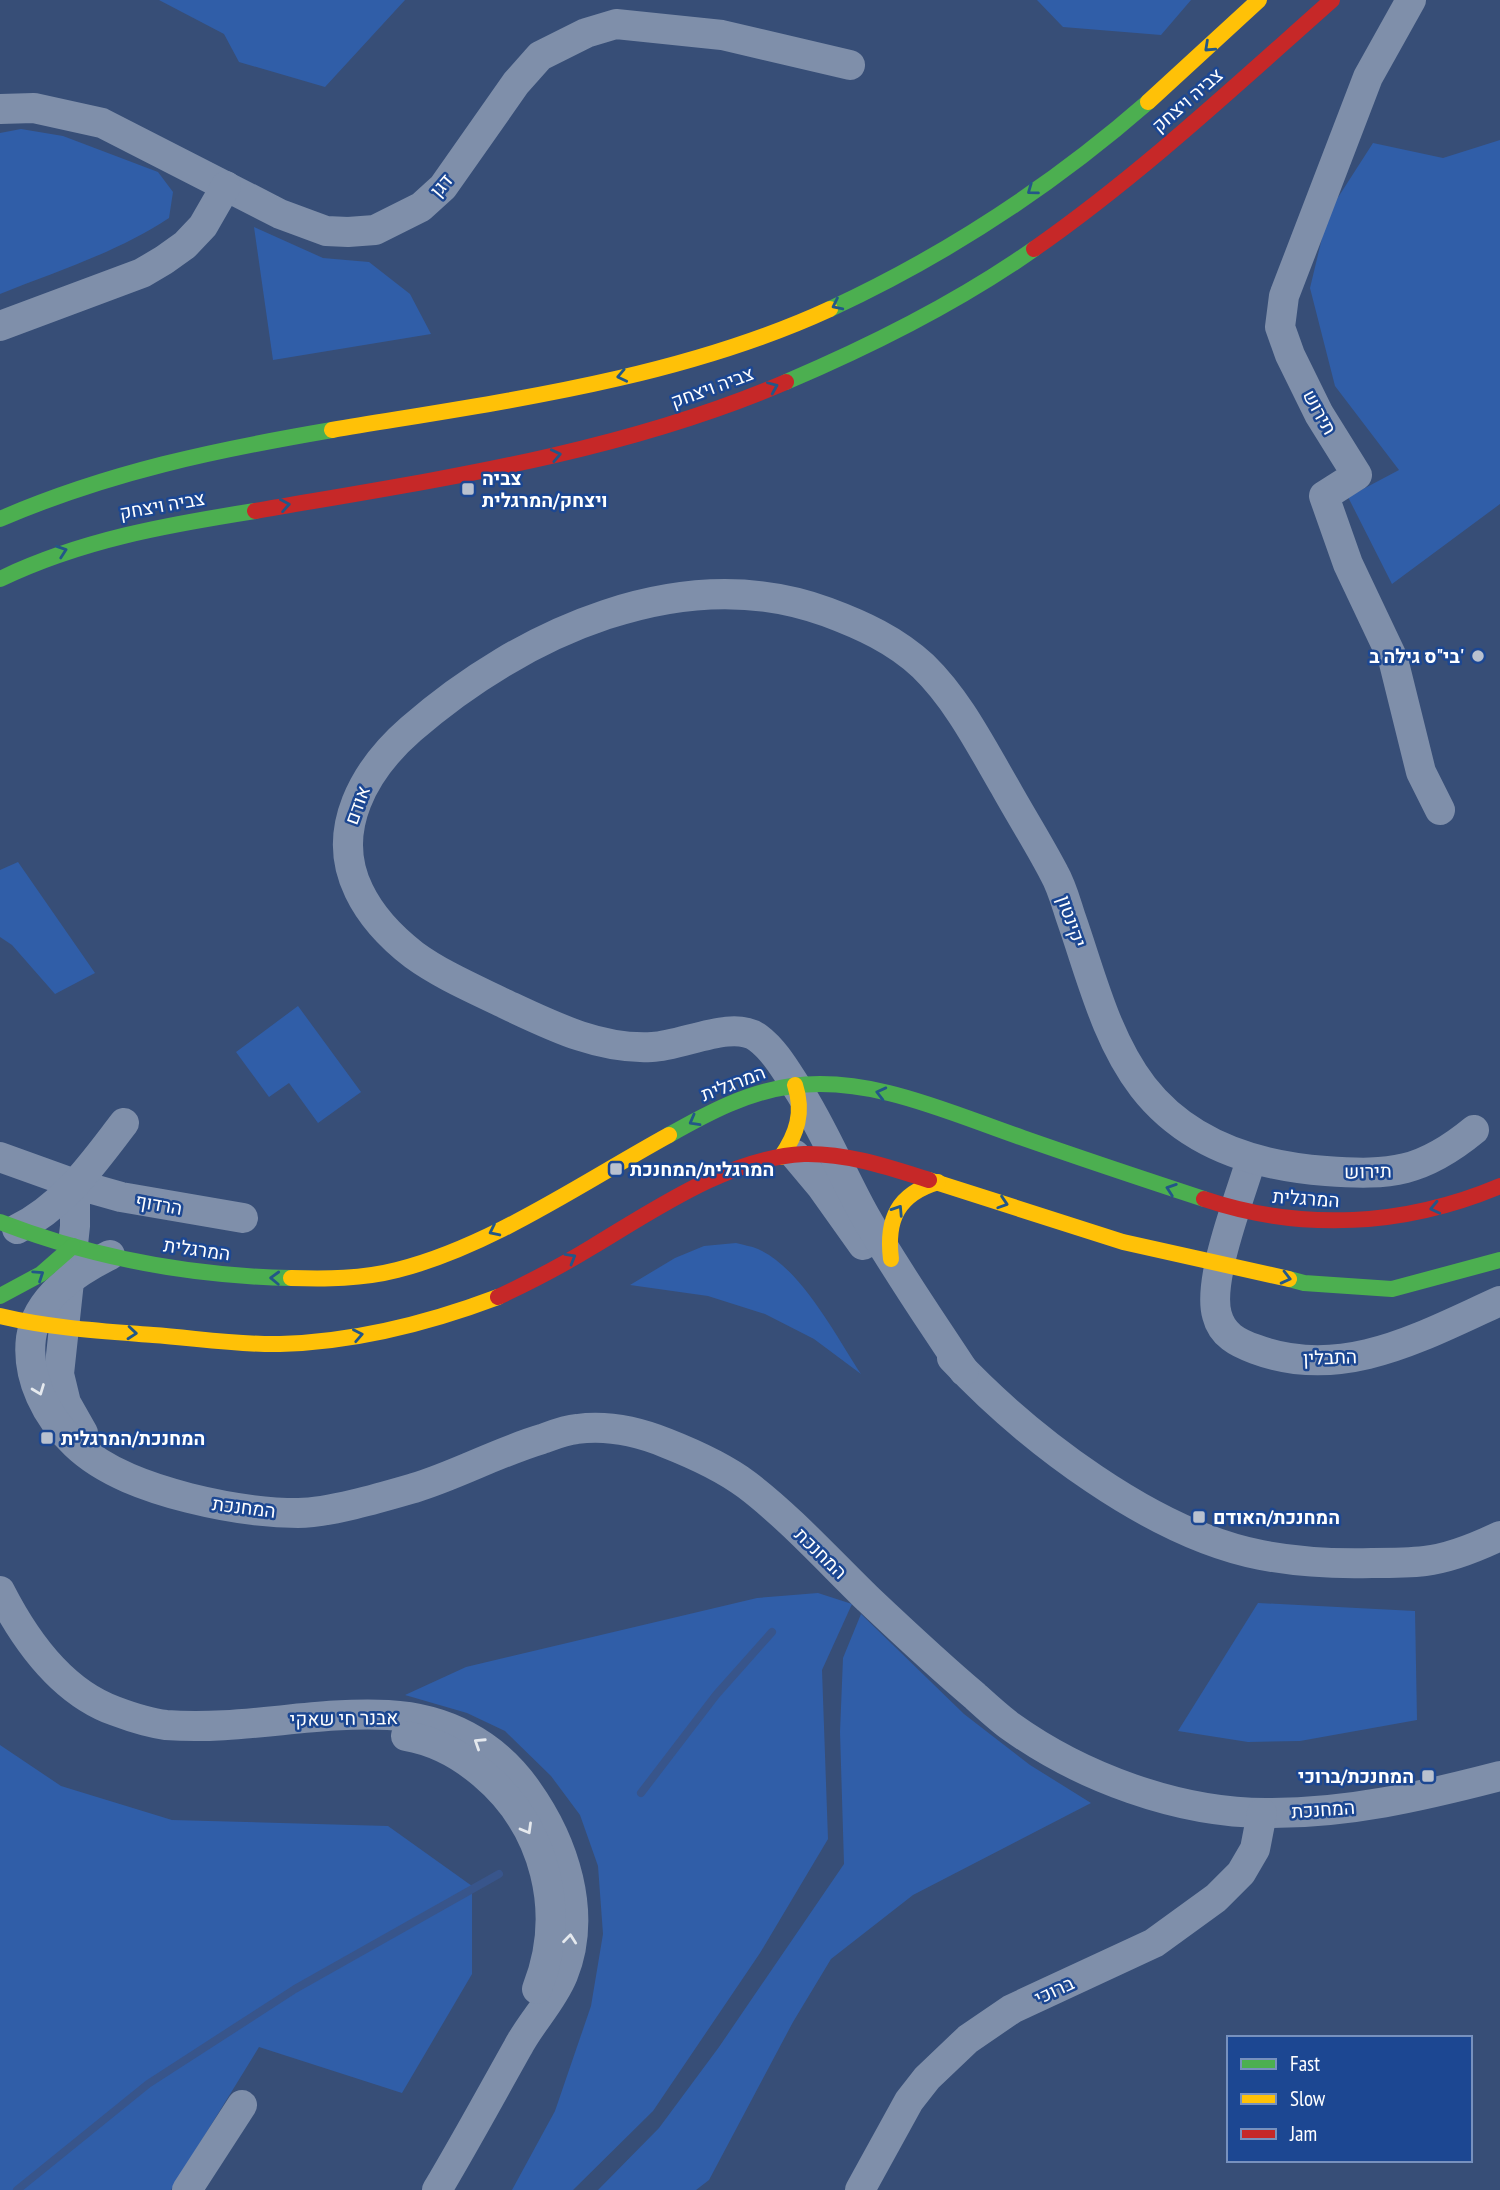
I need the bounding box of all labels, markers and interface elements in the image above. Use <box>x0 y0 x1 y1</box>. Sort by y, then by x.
one-way arrow <box>1204 38 1217 51</box>
street label: צביה ויצחק <box>1147 63 1227 137</box>
street label: דגן <box>424 168 458 201</box>
one-way arrow <box>1027 182 1040 194</box>
one-way arrow <box>832 297 844 311</box>
street label: צביה ויצחק <box>667 361 757 413</box>
one-way arrow <box>616 368 628 383</box>
one-way arrow <box>766 381 779 395</box>
street label: תירוש <box>1298 385 1342 439</box>
one-way arrow <box>550 448 562 463</box>
place label: צביה ויצחק/המרגלית <box>482 466 608 512</box>
marker: צביה ויצחק/המרגלית <box>460 481 476 497</box>
street label: צביה ויצחק <box>117 486 207 524</box>
one-way arrow <box>279 498 291 513</box>
one-way arrow <box>56 545 68 559</box>
place label: בי"ס גילה ב' <box>1369 644 1464 668</box>
marker: בי"ס גילה ב' <box>1470 648 1486 664</box>
street label: אודם <box>339 782 375 828</box>
street label: יקינטון <box>1052 892 1092 950</box>
street label: המרגלית <box>697 1060 769 1106</box>
one-way arrow <box>875 1087 887 1101</box>
one-way arrow <box>688 1113 701 1126</box>
place label: המרגלית/המחנכת <box>630 1157 774 1181</box>
street label: תירוש <box>1344 1159 1392 1183</box>
marker: המרגלית/המחנכת <box>608 1161 624 1177</box>
one-way arrow <box>1165 1182 1177 1197</box>
street label: המרגלית <box>1272 1184 1340 1212</box>
street label: הרדוף <box>134 1188 184 1220</box>
one-way arrow <box>997 1195 1009 1210</box>
one-way arrow <box>1430 1199 1442 1214</box>
one-way arrow <box>889 1205 902 1218</box>
one-way arrow <box>489 1223 501 1237</box>
street label: המרגלית <box>162 1232 232 1266</box>
one-way arrow <box>563 1253 576 1266</box>
one-way arrow <box>269 1270 280 1285</box>
one-way arrow <box>1280 1270 1292 1284</box>
one-way arrow <box>31 1271 44 1283</box>
one-way arrow <box>126 1325 137 1340</box>
one-way arrow <box>352 1328 364 1343</box>
street label: התבלין <box>1303 1344 1357 1370</box>
one-way arrow <box>31 1384 45 1396</box>
place label: המחנכת/המרגלית <box>61 1426 205 1450</box>
marker: המחנכת/המרגלית <box>39 1430 55 1446</box>
street label: המחנכת <box>211 1491 277 1523</box>
place label: המחנכת/האודם <box>1213 1505 1340 1529</box>
marker: המחנכת/האודם <box>1191 1509 1207 1525</box>
street label: המחנכת <box>790 1522 852 1584</box>
street label: אבנר חי שאקי <box>290 1705 398 1731</box>
one-way arrow <box>474 1739 487 1751</box>
place label: המחנכת/ברוכי <box>1298 1764 1414 1788</box>
marker: המחנכת/ברוכי <box>1420 1768 1436 1784</box>
street label: המחנכת <box>1290 1795 1356 1823</box>
one-way arrow <box>519 1821 532 1834</box>
one-way arrow <box>562 1934 577 1945</box>
street label: ברוכי <box>1030 1970 1078 2010</box>
legend <box>1227 2036 1472 2162</box>
text: Fast <box>1290 2050 1320 2077</box>
text: Slow <box>1290 2085 1326 2112</box>
text: Jam <box>1289 2120 1317 2147</box>

